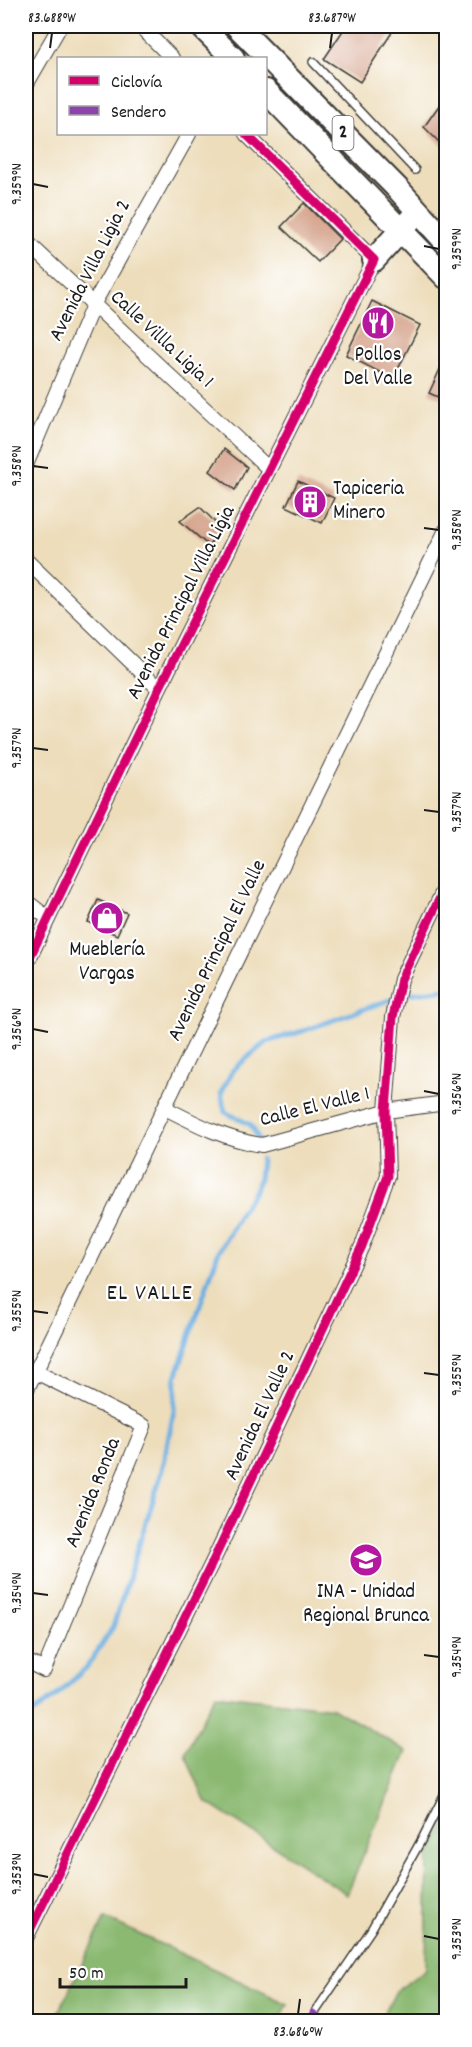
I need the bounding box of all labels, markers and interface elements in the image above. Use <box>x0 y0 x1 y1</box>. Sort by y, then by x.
text: 83.688°W <box>28 8 76 30</box>
text: 83.687°W <box>308 8 356 30</box>
legend <box>57 57 267 135</box>
text: Ciclovía <box>111 71 163 96</box>
text: Sendero <box>111 101 166 126</box>
road number: 2 <box>332 116 354 150</box>
text: 9.359°N <box>7 163 29 205</box>
street label: Avenida Villa Ligia 2 <box>42 195 140 347</box>
text: 9.359°N <box>447 228 469 270</box>
street label: Calle Villla Ligia 1 <box>102 284 220 396</box>
restaurant icon: Pollos Del Valle <box>360 305 396 341</box>
place label: Pollos Del Valle <box>343 341 413 395</box>
text: 9.358°N <box>7 445 29 487</box>
place label: Tapiceria Minero <box>333 475 405 529</box>
building icon: Tapiceria Minero <box>292 484 328 520</box>
street label: Avenida Principal Villa Ligia <box>120 500 244 705</box>
text: 9.358°N <box>447 509 469 551</box>
text: 9.357°N <box>7 728 29 768</box>
text: 9.357°N <box>447 792 469 832</box>
street label: Avenida Principal El Valle <box>161 855 275 1047</box>
shop icon: Mueblería Vargas <box>89 900 125 936</box>
place label: Mueblería Vargas <box>69 936 146 990</box>
text: 9.356°N <box>7 1008 29 1050</box>
text: 9.356°N <box>447 1073 469 1115</box>
street label: Calle El Valle 1 <box>257 1080 373 1136</box>
district label: EL VALLE <box>107 1279 193 1310</box>
text: 9.355°N <box>7 1290 29 1332</box>
street label: Avenida El Valle 2 <box>218 1346 304 1486</box>
text: 9.355°N <box>447 1354 469 1396</box>
street label: Avenida Ronda <box>58 1432 130 1553</box>
school or university icon: INA - Unidad Regional Brunca <box>348 1542 384 1578</box>
text: 9.354°N <box>7 1572 29 1614</box>
place label: INA - Unidad Regional Brunca <box>303 1578 430 1632</box>
text: 9.354°N <box>447 1636 469 1678</box>
text: 9.353°N <box>7 1853 29 1895</box>
text: 9.353°N <box>447 1918 469 1960</box>
scale bar <box>60 1951 186 1989</box>
text: 50 m <box>69 1962 104 1987</box>
text: 83.686°W <box>273 2022 323 2044</box>

